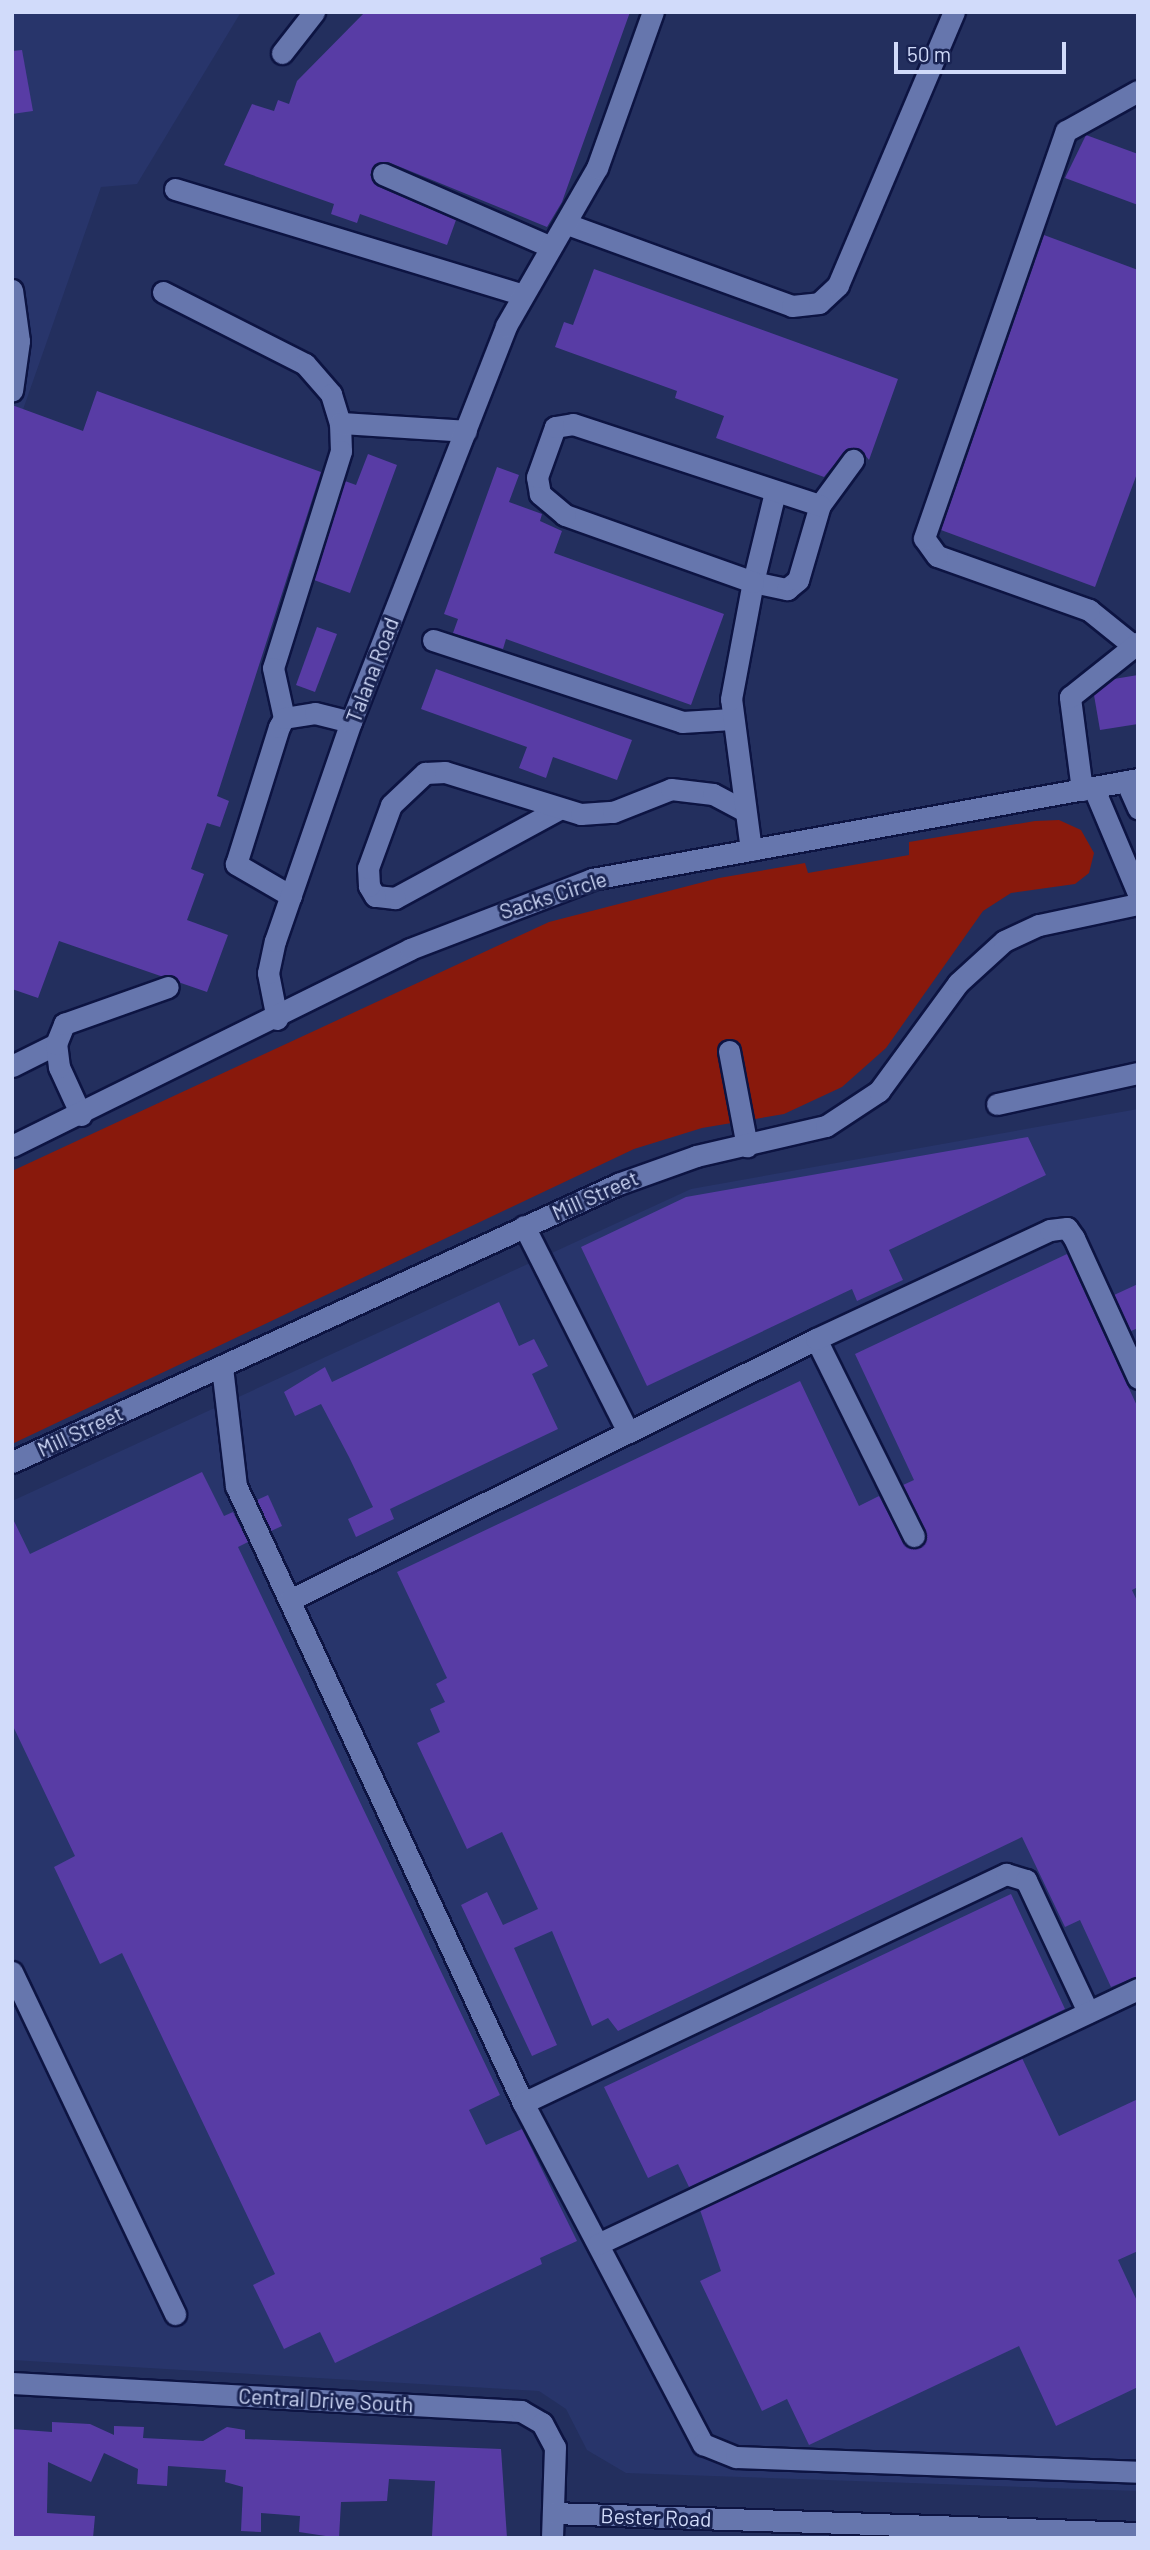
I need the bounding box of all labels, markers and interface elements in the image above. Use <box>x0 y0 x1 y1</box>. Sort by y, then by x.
scale bar <box>898 28 1070 72</box>
text: 50 m <box>907 41 951 66</box>
street label: Talana Road <box>340 614 404 726</box>
street label: Sacks Circle <box>496 866 610 924</box>
street label: Mill Street <box>548 1165 642 1225</box>
street label: Mill Street <box>33 1400 127 1462</box>
street label: Central Drive South <box>238 2383 414 2417</box>
street label: Bester Road <box>600 2502 712 2532</box>

